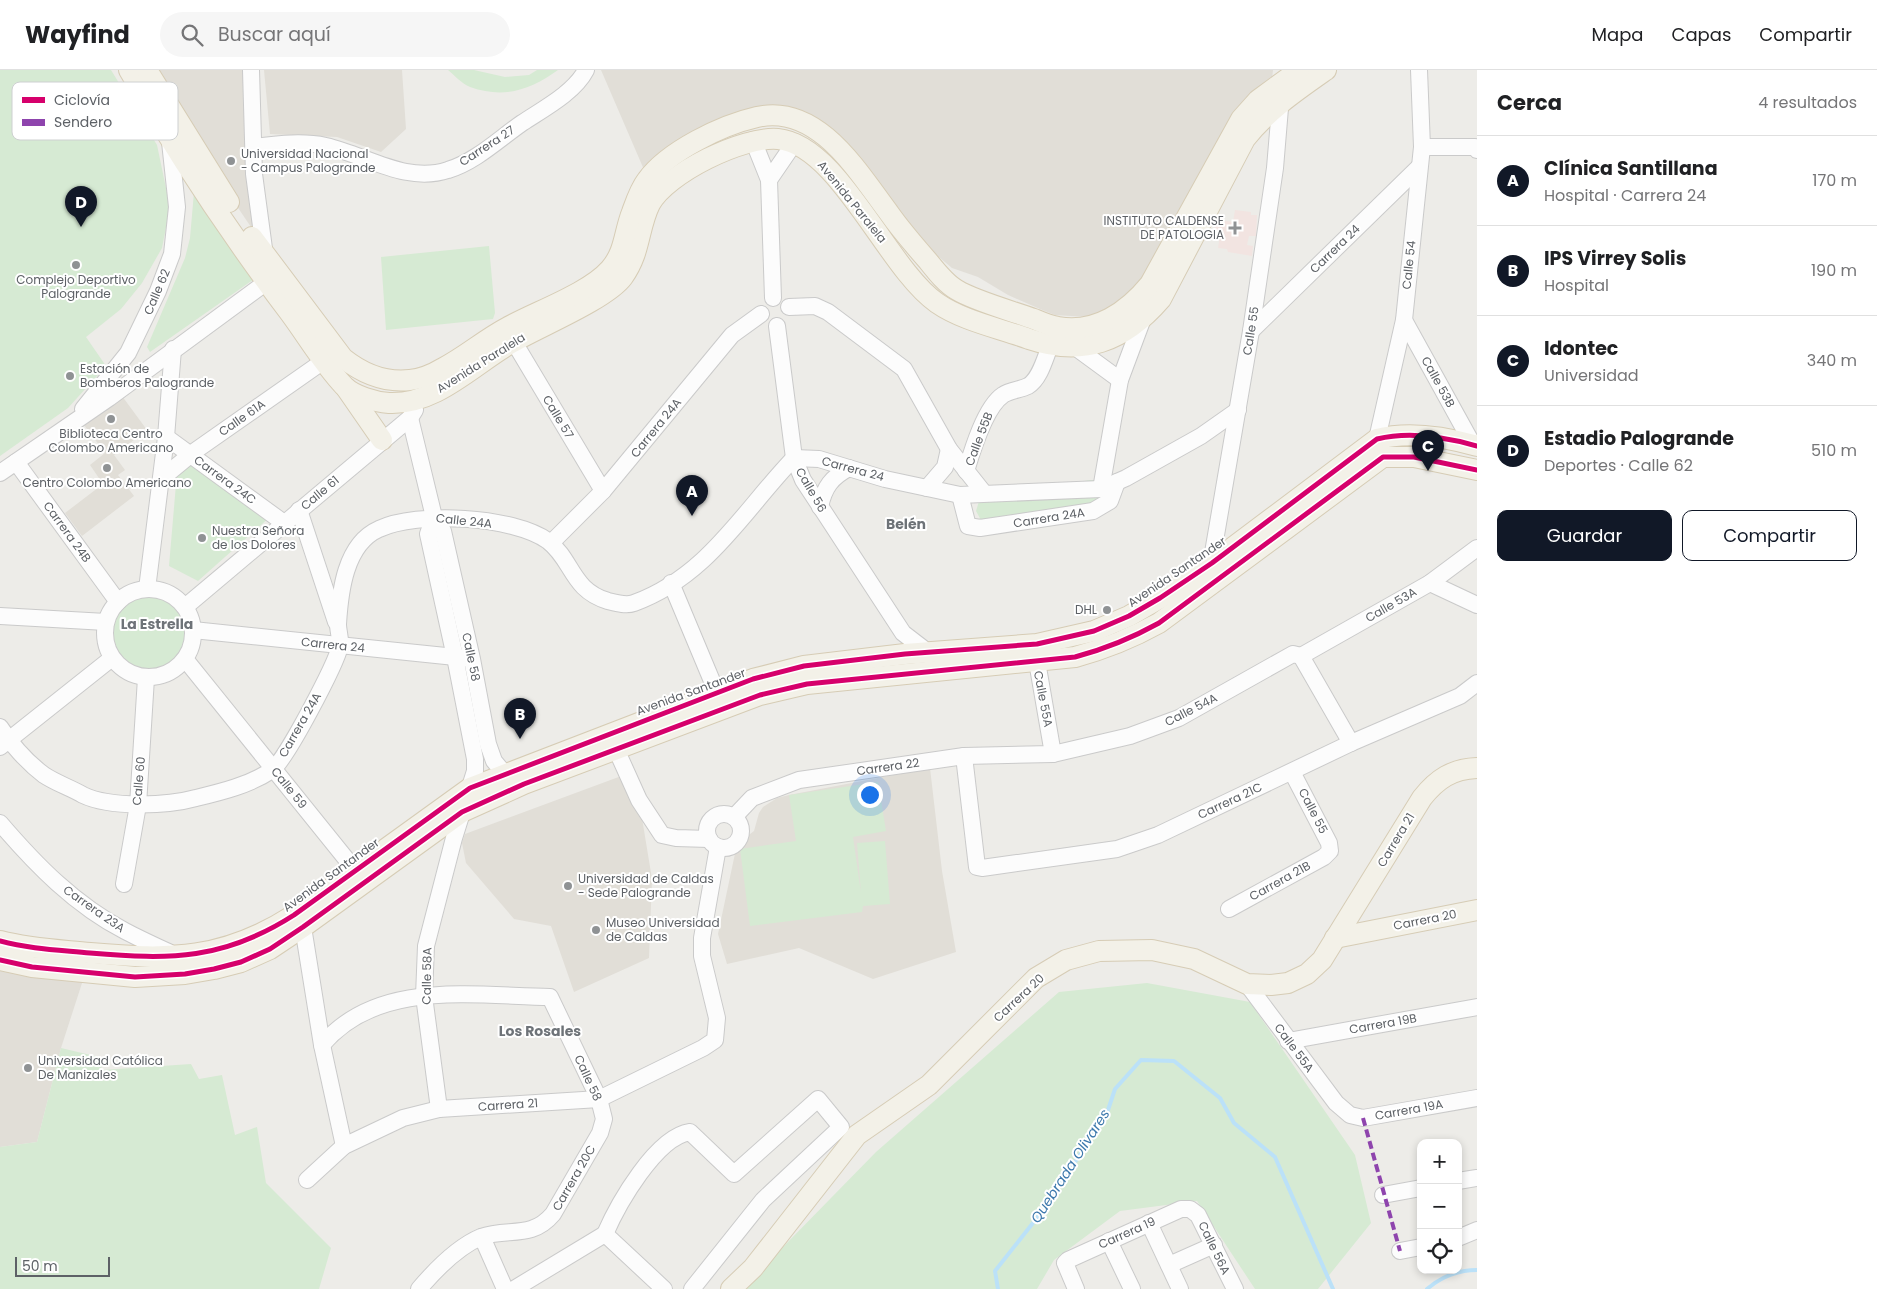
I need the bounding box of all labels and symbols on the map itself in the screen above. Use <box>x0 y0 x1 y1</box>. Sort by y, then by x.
legend <box>12 82 178 140</box>
text: Ciclovía <box>54 90 110 110</box>
text: Sendero <box>54 112 112 132</box>
street label: Carrera 27 <box>456 121 518 170</box>
place label: Universidad Nacional - Campus Palogrande <box>241 145 375 176</box>
marker: Universidad Nacional - Campus Palogrande <box>225 155 237 167</box>
street label: Avenida Paralela <box>814 157 891 246</box>
pin: D <box>65 186 97 227</box>
place label: INSTITUTO CALDENSE DE PATOLOGIA <box>1104 212 1224 243</box>
street label: Carrera 24 <box>1306 220 1364 277</box>
marker: INSTITUTO CALDENSE DE PATOLOGIA <box>1228 221 1242 235</box>
street label: Calle 54 <box>1397 239 1420 290</box>
marker: Complejo Deportivo Palogrande <box>70 259 82 271</box>
street label: Calle 62 <box>139 266 174 317</box>
place label: Complejo Deportivo Palogrande <box>16 271 136 302</box>
street label: Calle 55 <box>1238 305 1263 356</box>
street label: Avenida Paralela <box>433 328 528 397</box>
street label: Calle 53B <box>1417 353 1459 410</box>
place label: Estación de Bomberos Palogrande <box>80 360 214 391</box>
marker: Estación de Bomberos Palogrande <box>64 370 76 382</box>
street label: Calle 57 <box>539 392 578 442</box>
street label: Carrera 24A <box>626 394 685 461</box>
street label: Calle 61A <box>215 395 268 440</box>
street label: Calle 55B <box>960 409 997 468</box>
marker: Biblioteca Centro Colombo Americano <box>105 413 117 425</box>
place label: Biblioteca Centro Colombo Americano <box>48 425 174 456</box>
pin: C <box>1412 430 1444 471</box>
street label: Carrera 24C <box>191 451 260 508</box>
street label: Carrera 24 <box>820 452 887 485</box>
marker: Centro Colombo Americano <box>101 462 113 474</box>
street label: Calle 56 <box>792 464 831 515</box>
street label: Calle 61 <box>297 472 343 514</box>
place label: Centro Colombo Americano <box>22 474 192 491</box>
pin: A <box>676 475 708 516</box>
street label: Carrera 24B <box>40 498 95 566</box>
street label: Carrera 24A <box>1012 503 1086 532</box>
street label: Calle 24A <box>435 509 493 532</box>
district label: Belén <box>886 514 926 534</box>
place label: Nuestra Señora de los Dolores <box>212 522 304 553</box>
marker: Nuestra Señora de los Dolores <box>196 532 208 544</box>
street label: Avenida Santander <box>1124 532 1230 611</box>
street label: Calle 53A <box>1362 583 1420 626</box>
place label: DHL <box>1075 601 1097 618</box>
marker: DHL <box>1101 604 1113 616</box>
district label: La Estrella <box>121 614 193 634</box>
street label: Calle 58 <box>458 631 485 683</box>
street label: Carrera 24 <box>300 633 366 656</box>
street label: Avenida Santander <box>634 664 748 719</box>
street label: Calle 55A <box>1030 669 1057 729</box>
street label: Carrera 24A <box>274 689 325 760</box>
street label: Calle 54A <box>1161 689 1220 730</box>
pin: B <box>504 698 536 739</box>
street label: Carrera 22 <box>855 754 921 779</box>
street label: Calle 60 <box>128 756 149 806</box>
street label: Calle 59 <box>267 763 311 812</box>
street label: Carrera 21C <box>1195 778 1265 823</box>
your location <box>857 782 883 808</box>
street label: Calle 55 <box>1295 785 1332 836</box>
street label: Carrera 21 <box>1373 810 1418 870</box>
street label: Avenida Santander <box>279 834 383 915</box>
street label: Carrera 21B <box>1246 857 1313 904</box>
place label: Universidad de Caldas - Sede Palogrande <box>578 870 714 901</box>
marker: Universidad de Caldas - Sede Palogrande <box>562 880 574 892</box>
street label: Carrera 23A <box>60 881 128 936</box>
street label: Carrera 20 <box>1392 905 1458 934</box>
place label: Museo Universidad de Caldas <box>606 914 720 945</box>
marker: Museo Universidad de Caldas <box>590 924 602 936</box>
street label: Calle 58A <box>418 947 435 1005</box>
street label: Carrera 20 <box>989 970 1048 1026</box>
street label: Carrera 19B <box>1348 1009 1418 1038</box>
street label: Calle 55A <box>1270 1020 1318 1076</box>
district label: Los Rosales <box>499 1021 581 1041</box>
place label: Universidad Católica De Manizales <box>38 1052 163 1083</box>
street label: Calle 58 <box>570 1052 607 1104</box>
marker: Universidad Católica De Manizales <box>22 1062 34 1074</box>
street label: Carrera 21 <box>477 1094 539 1115</box>
street label: Carrera 19A <box>1373 1095 1444 1124</box>
water label: Quebrada Olivares <box>1026 1105 1114 1227</box>
street label: Carrera 20C <box>548 1142 599 1214</box>
street label: Carrera 19 <box>1095 1212 1158 1253</box>
street label: Calle 56A <box>1194 1218 1235 1277</box>
scale bar <box>15 1254 110 1277</box>

